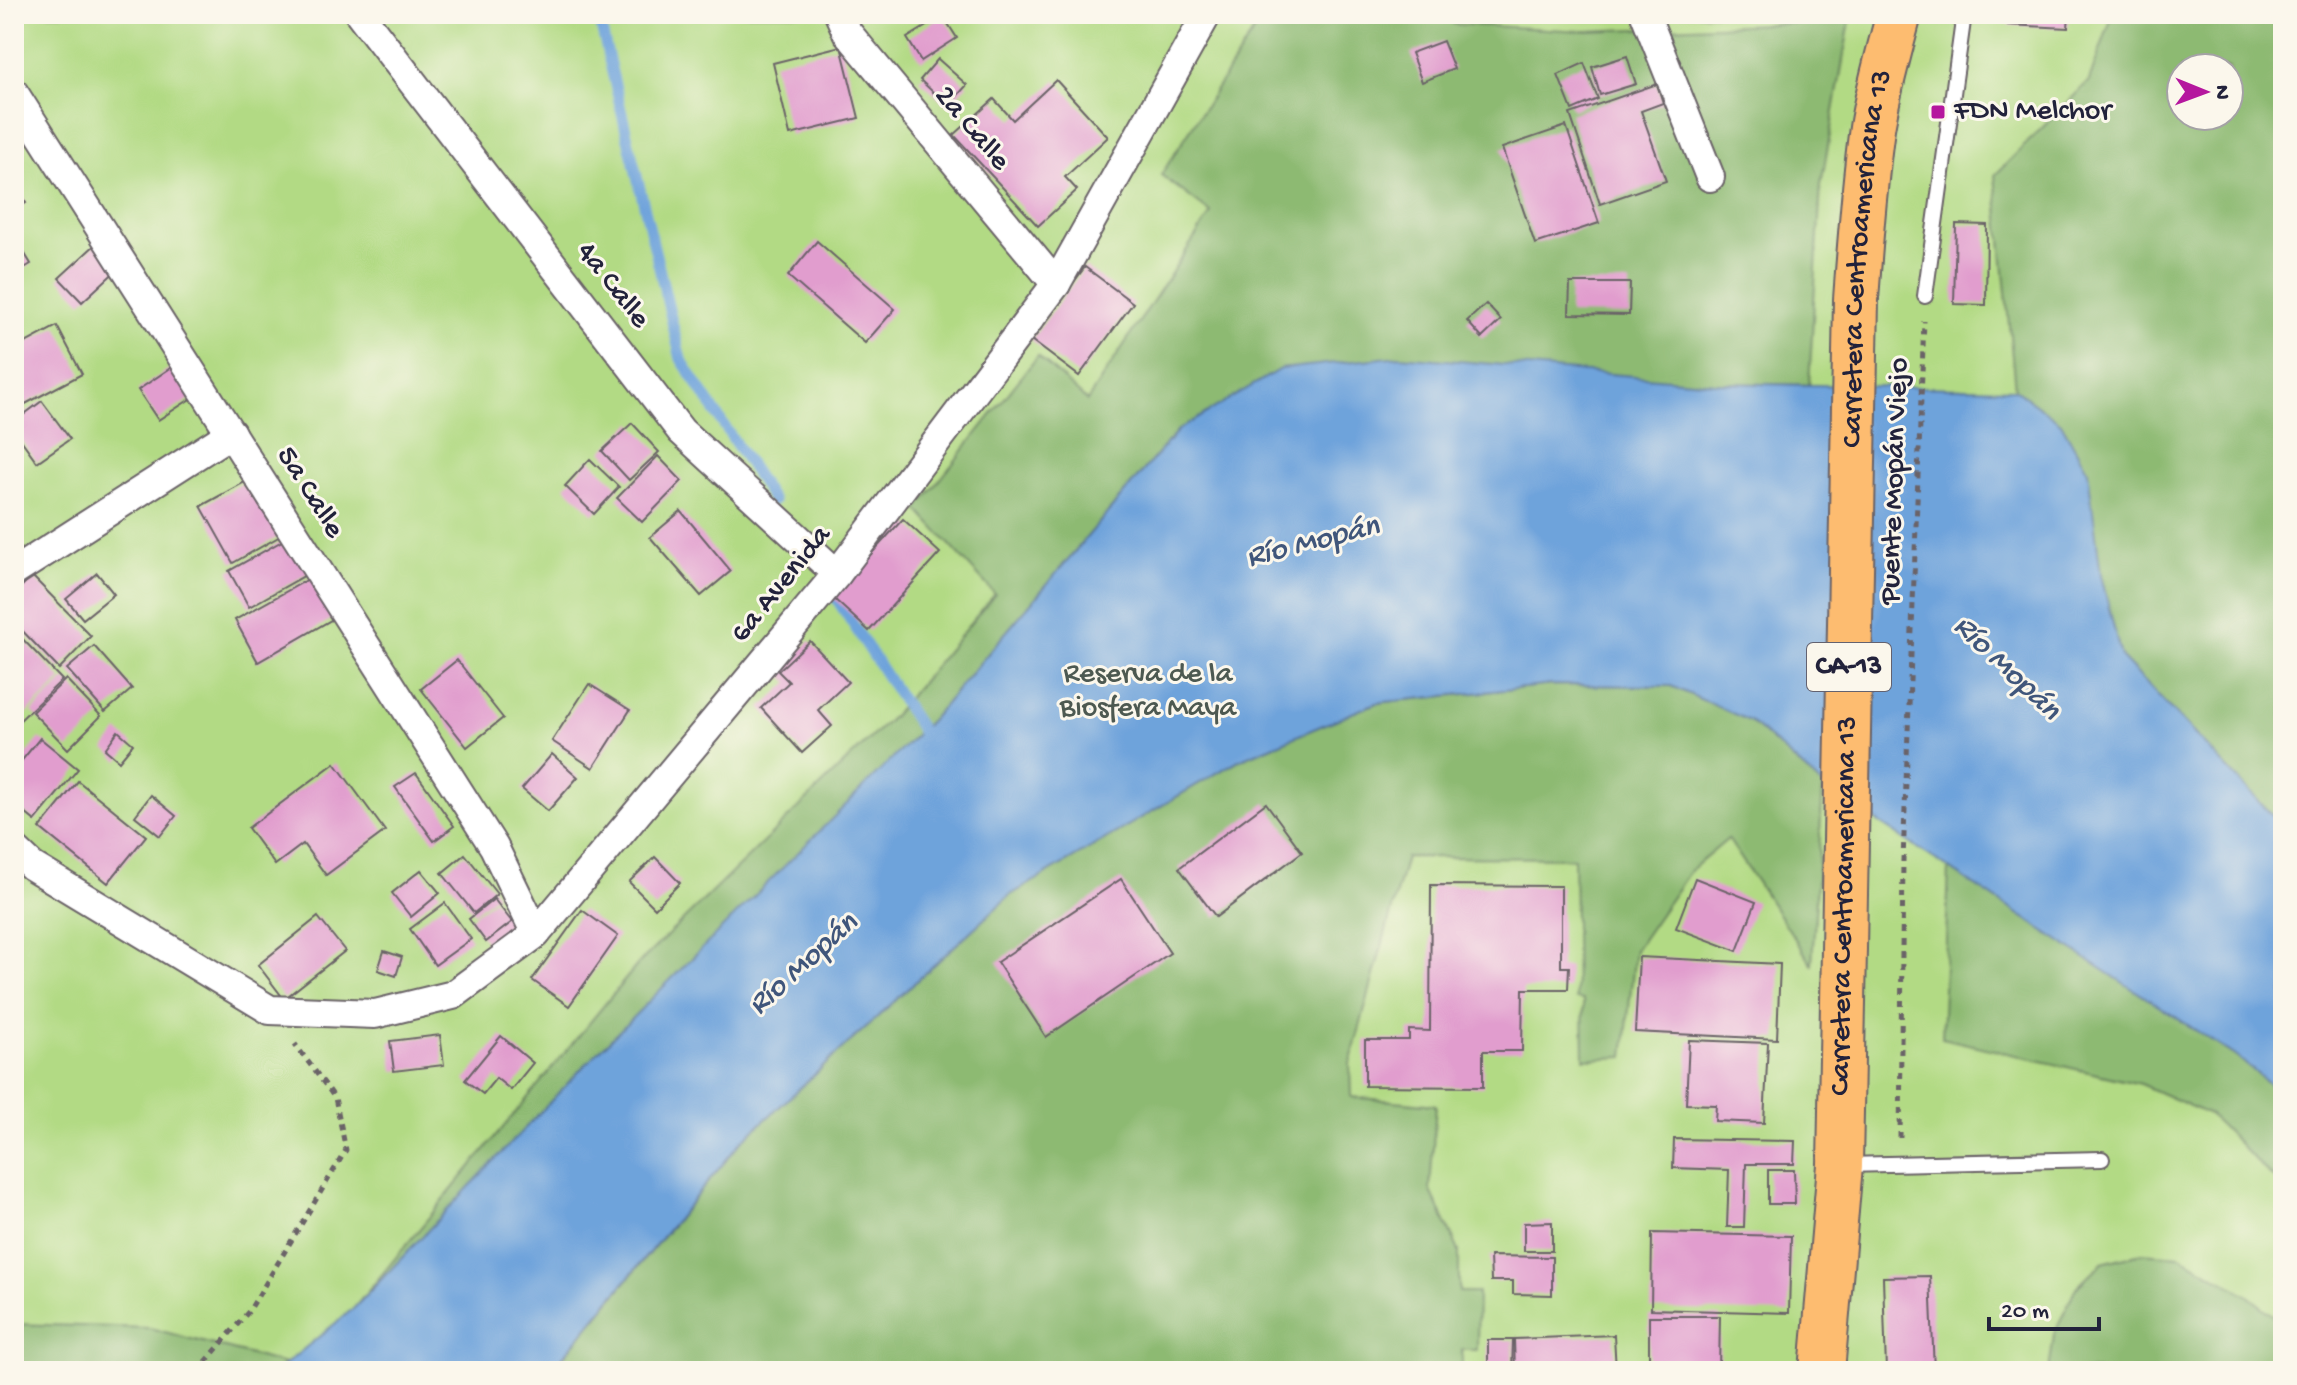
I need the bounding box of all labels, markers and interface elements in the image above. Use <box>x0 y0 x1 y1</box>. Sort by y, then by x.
north arrow <box>2165 52 2245 132</box>
street label: Carretera Centroamericana 13 <box>1836 66 1901 448</box>
street label: 2a Calle <box>925 79 1017 179</box>
text: N <box>2208 85 2234 100</box>
place label: FDN Melchor <box>1953 95 2113 130</box>
marker: FDN Melchor <box>1929 103 1947 121</box>
street label: 4a Calle <box>568 236 657 336</box>
street label: Puente Mopán Viejo <box>1874 357 1918 606</box>
street label: 5a Calle <box>267 441 351 546</box>
water label: Río Mopán <box>1243 508 1384 578</box>
street label: 6a Avenida <box>724 518 841 651</box>
water label: Río Mopán <box>1944 608 2068 730</box>
road number: CA-13 <box>1807 643 1891 691</box>
park label: Reserva de la Biosfera Maya <box>1059 658 1238 727</box>
street label: Carretera Centroamericana 13 <box>1824 716 1866 1096</box>
water label: Río Mopán <box>741 905 868 1024</box>
scale bar <box>1989 1281 2099 1331</box>
text: 20 m <box>2001 1298 2049 1327</box>

